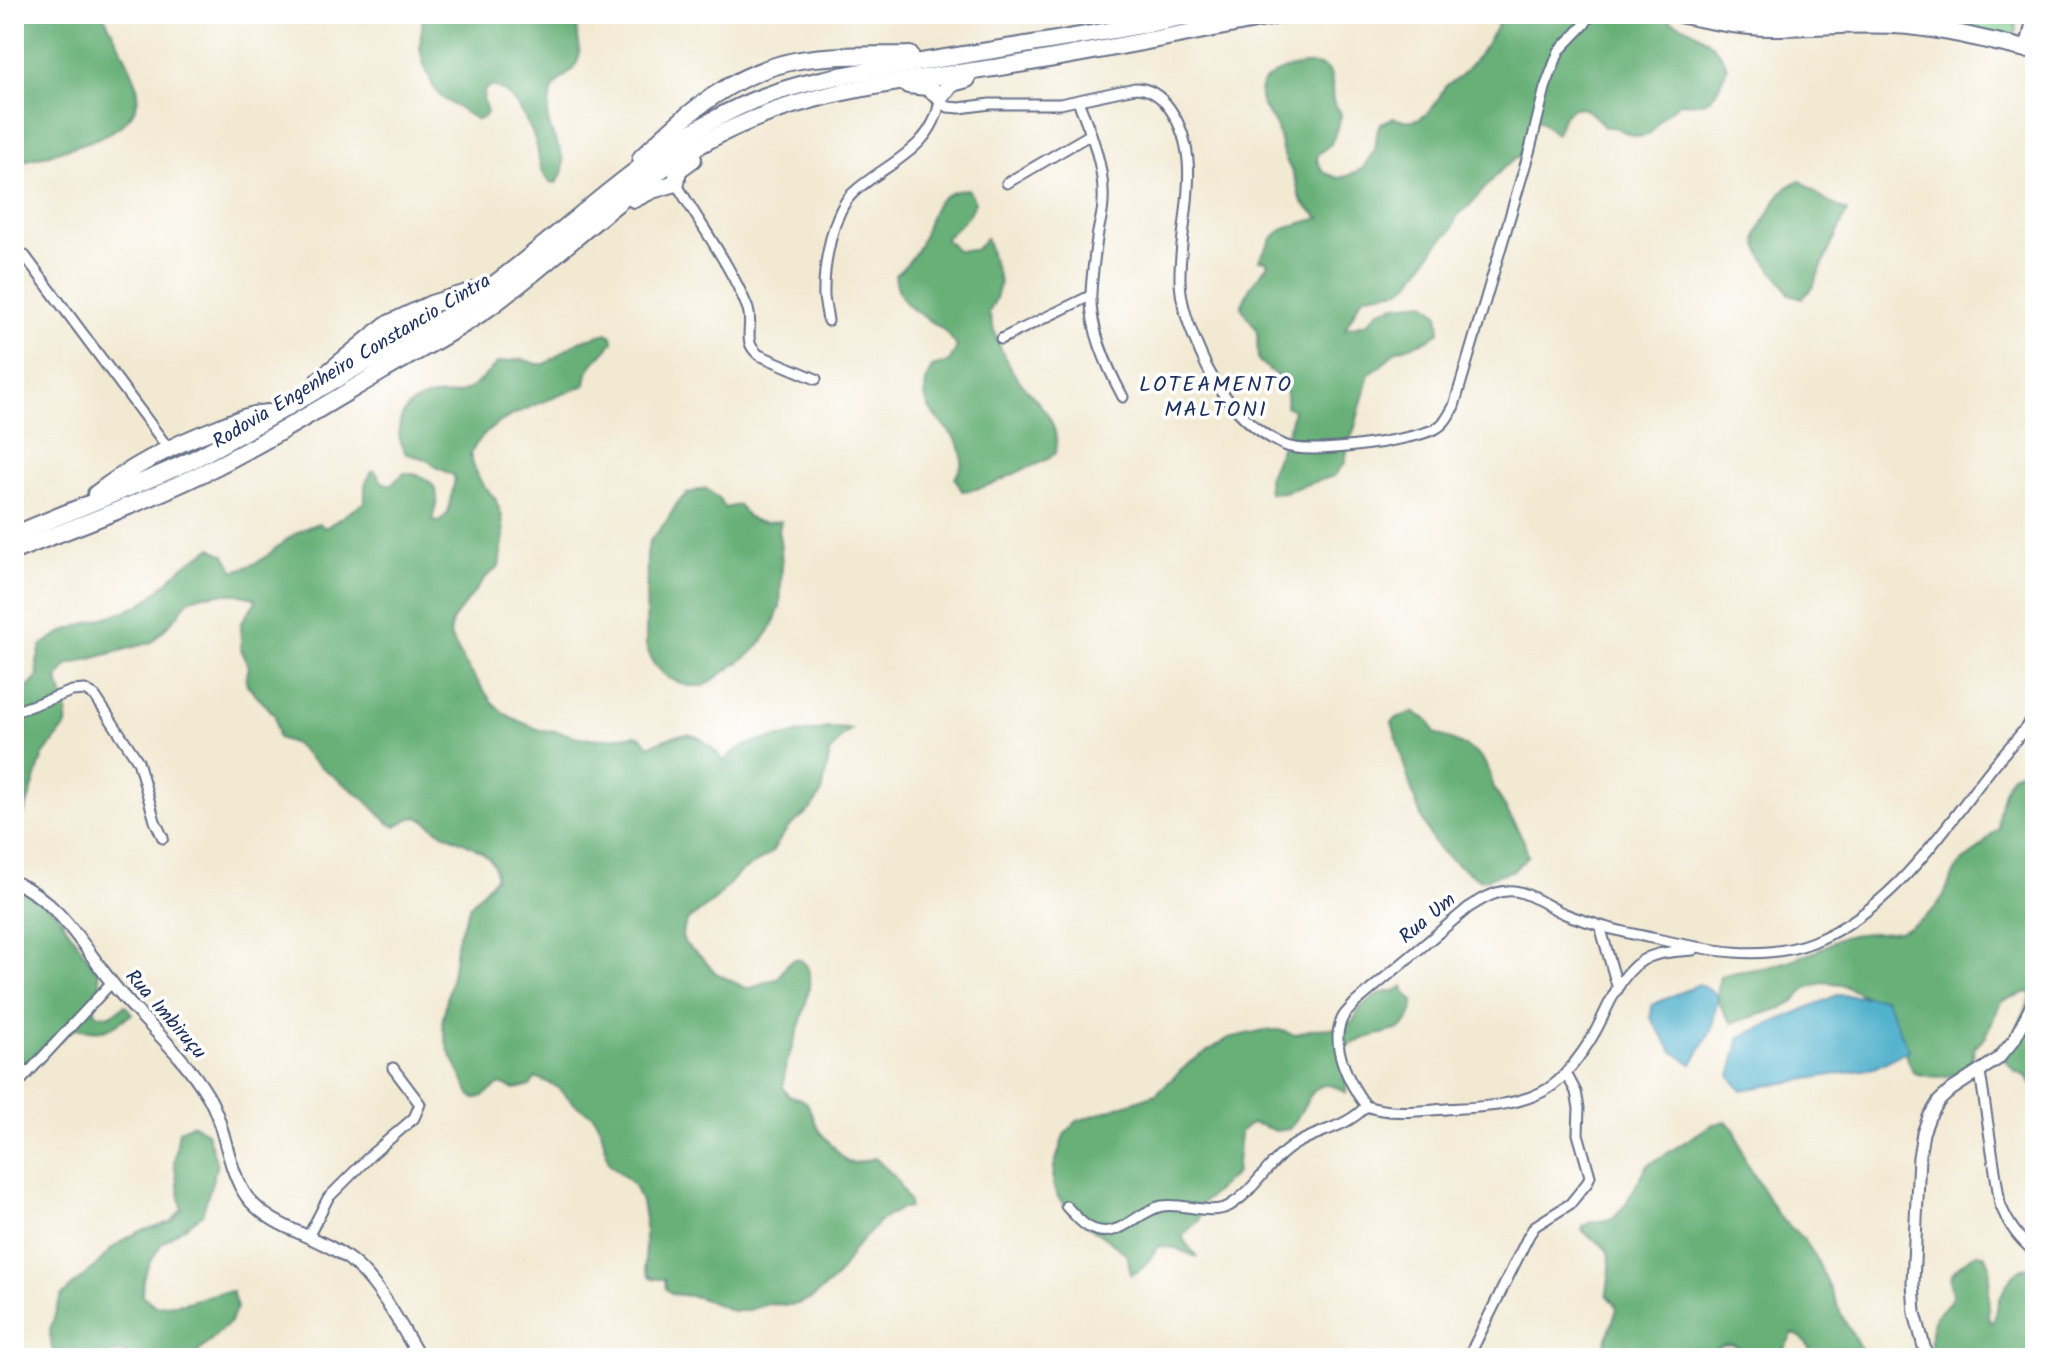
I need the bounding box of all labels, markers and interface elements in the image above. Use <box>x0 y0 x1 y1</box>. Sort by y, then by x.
street label: Rodovia Engenheiro Constancio Cintra <box>207 266 497 458</box>
district label: LOTEAMENTO MALTONI <box>1139 368 1293 428</box>
street label: Rua Um <box>1392 885 1464 953</box>
street label: Rua Imbiruçu <box>117 963 214 1068</box>

